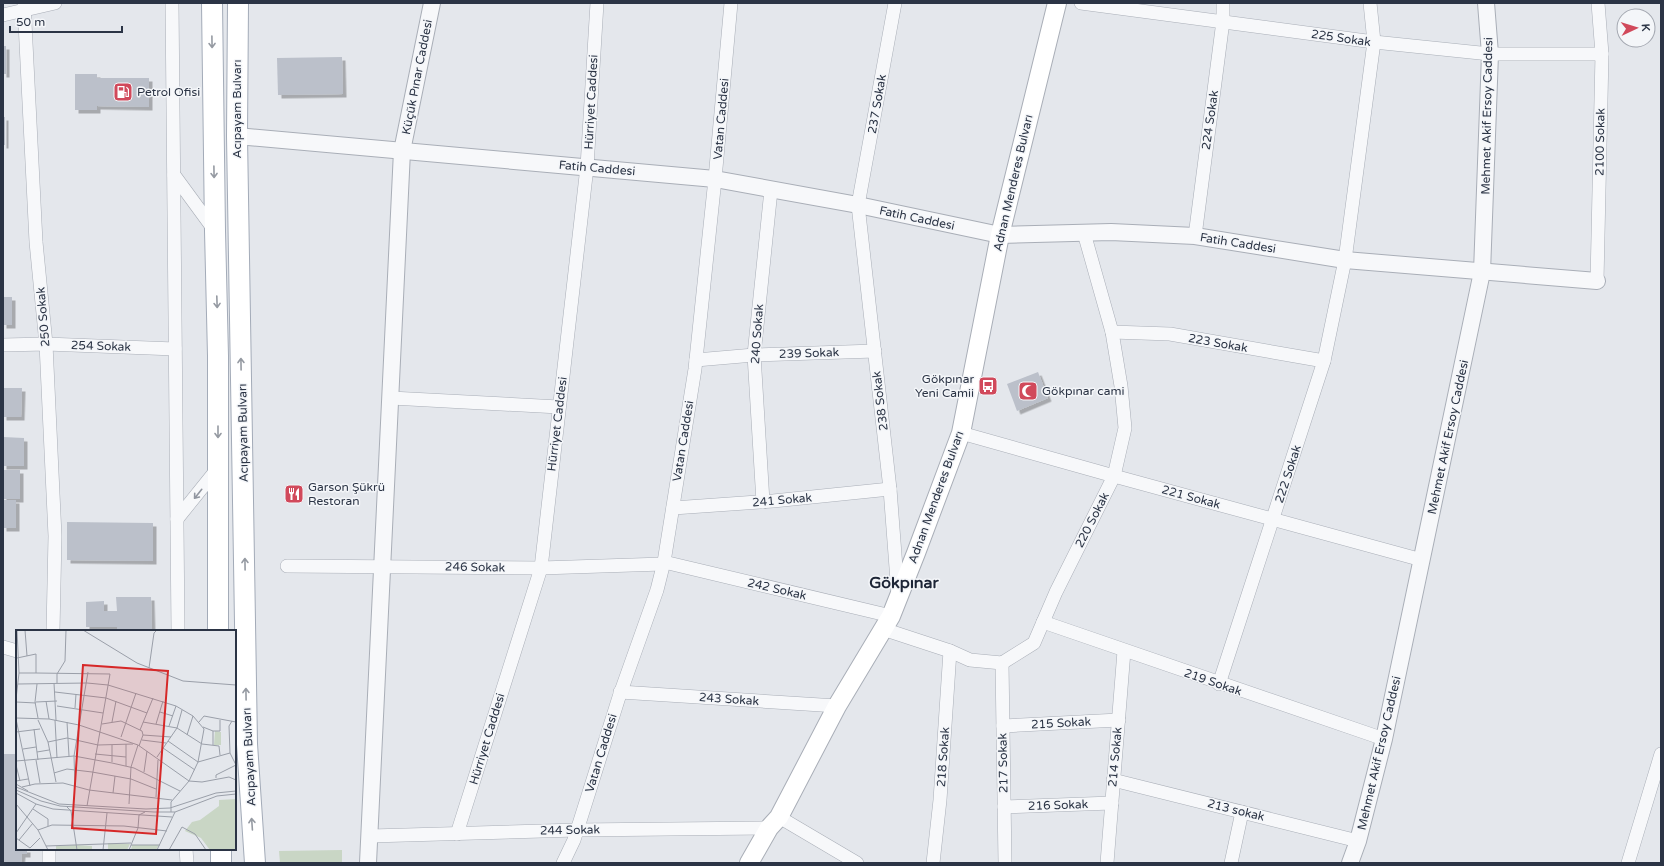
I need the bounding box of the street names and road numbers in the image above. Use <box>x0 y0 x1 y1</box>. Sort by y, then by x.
street label: Küçük Pınar Caddesi <box>399 18 435 136</box>
street label: 225 Sokak <box>1310 27 1372 49</box>
street label: Mehmet Akif Ersoy Caddesi <box>1479 37 1495 195</box>
street label: Hürriyet Caddesi <box>582 54 600 150</box>
street label: Acıpayam Bulvarı <box>230 60 244 158</box>
street label: 237 Sokak <box>865 73 889 135</box>
street label: Vatan Caddesi <box>710 78 732 160</box>
street label: 224 Sokak <box>1199 89 1221 151</box>
street label: 2100 Sokak <box>1592 108 1608 176</box>
street label: Adnan Menderes Bulvarı <box>990 113 1036 253</box>
street label: Fatih Caddesi <box>558 158 636 178</box>
street label: Fatih Caddesi <box>878 203 956 233</box>
street label: Fatih Caddesi <box>1199 230 1277 256</box>
street label: 250 Sokak <box>33 286 53 348</box>
street label: 240 Sokak <box>748 303 766 364</box>
street label: 223 Sokak <box>1187 331 1249 355</box>
street label: 254 Sokak <box>71 338 132 354</box>
street label: 239 Sokak <box>779 345 840 361</box>
street label: Mehmet Akif Ersoy Caddesi <box>1425 358 1471 516</box>
street label: 238 Sokak <box>869 370 891 432</box>
street label: Hürriyet Caddesi <box>544 376 570 472</box>
street label: Acıpayam Bulvarı <box>235 383 251 483</box>
street label: Vatan Caddesi <box>670 400 696 482</box>
street label: Adnan Menderes Bulvarı <box>905 429 967 565</box>
street label: 222 Sokak <box>1272 443 1304 505</box>
street label: 221 Sokak <box>1160 482 1222 512</box>
street label: 241 Sokak <box>751 490 813 510</box>
street label: 220 Sokak <box>1072 490 1112 550</box>
street label: 246 Sokak <box>445 559 506 575</box>
street label: 242 Sokak <box>746 575 808 603</box>
street label: 219 Sokak <box>1182 666 1244 699</box>
street label: Mehmet Akif Ersoy Caddesi <box>1354 675 1404 831</box>
street label: 243 Sokak <box>699 690 760 708</box>
street label: Hürriyet Caddesi <box>466 692 508 786</box>
street label: Acıpayam Bulvarı <box>239 707 259 807</box>
street label: Vatan Caddesi <box>582 712 620 794</box>
street label: 215 Sokak <box>1031 714 1092 732</box>
street label: 218 Sokak <box>934 726 952 787</box>
street label: 214 Sokak <box>1105 726 1125 788</box>
street label: 217 Sokak <box>995 732 1011 793</box>
street label: 213 sokak <box>1206 796 1267 824</box>
street label: 216 Sokak <box>1028 797 1089 813</box>
street label: 244 Sokak <box>540 822 601 838</box>

